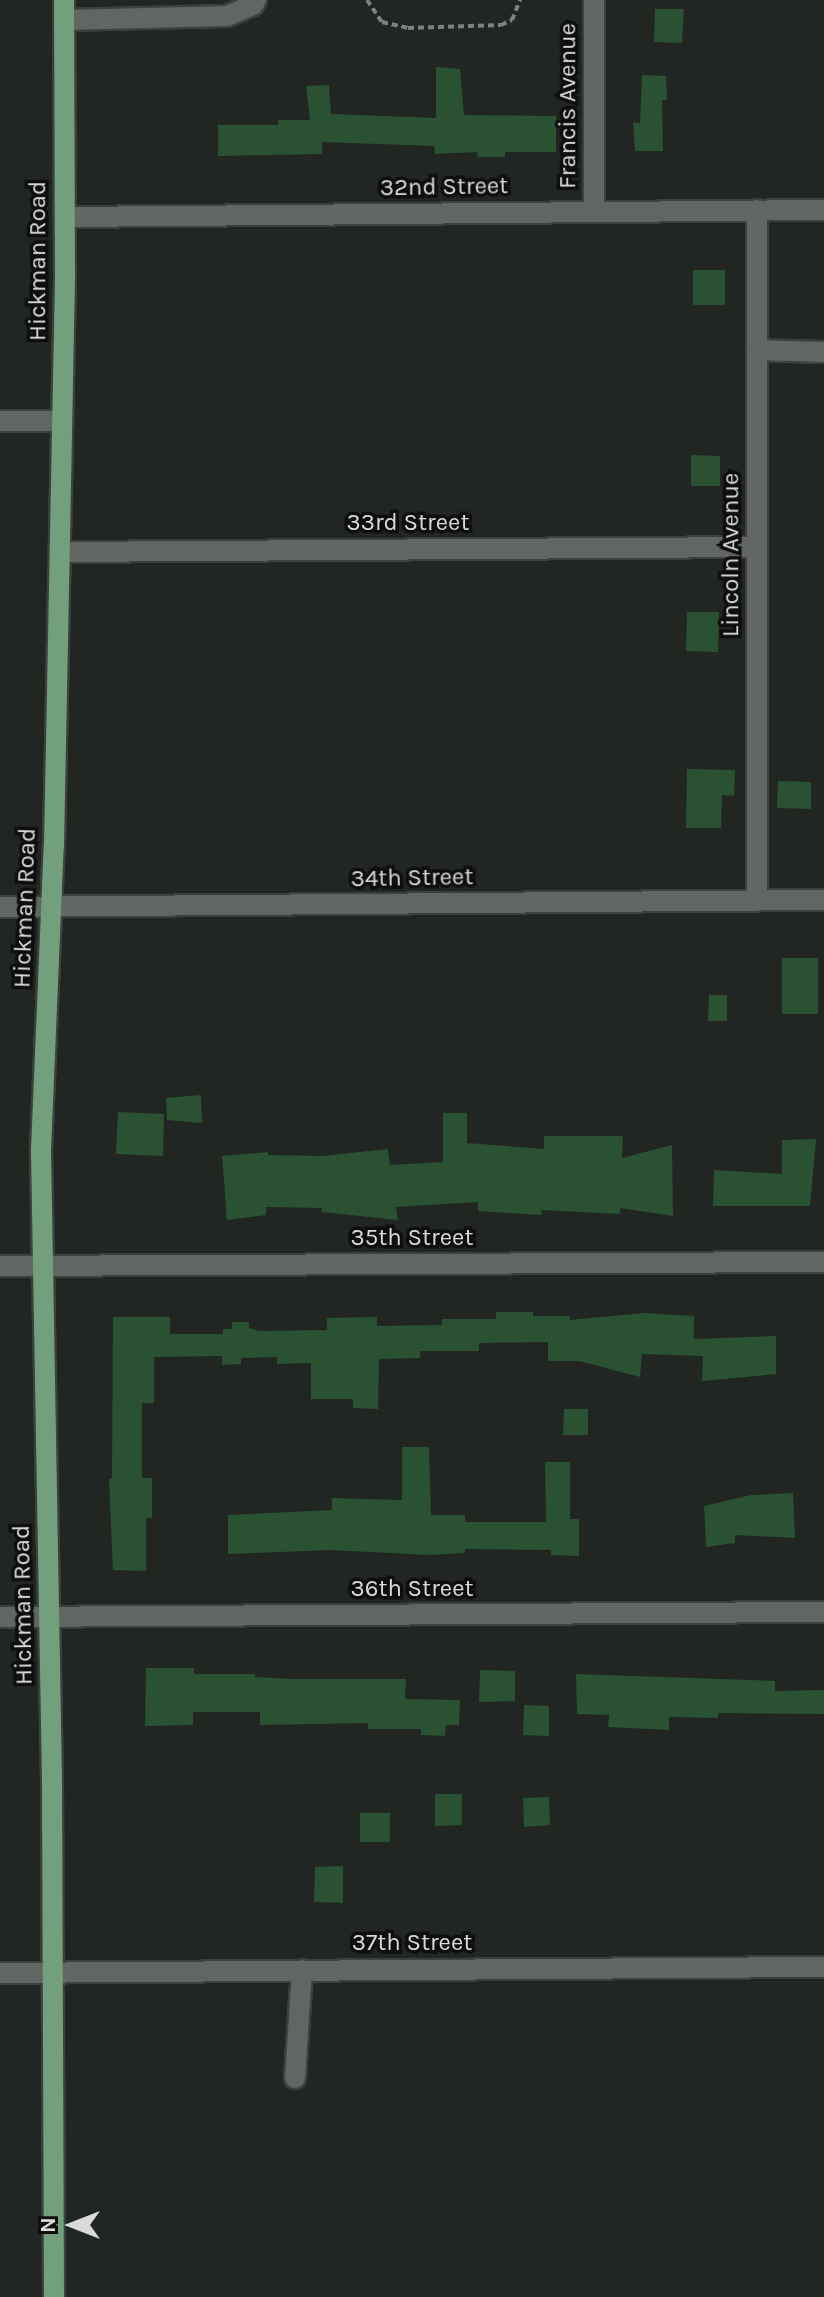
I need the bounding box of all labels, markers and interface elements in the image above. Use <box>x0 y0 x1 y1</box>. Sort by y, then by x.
street label: Francis Avenue <box>554 23 582 189</box>
street label: 32nd Street <box>380 171 508 203</box>
street label: Hickman Road <box>24 181 52 341</box>
street label: Lincoln Avenue <box>717 473 745 637</box>
street label: 33rd Street <box>347 509 469 537</box>
street label: Hickman Road <box>8 827 42 989</box>
street label: 34th Street <box>350 863 474 893</box>
street label: 35th Street <box>351 1224 473 1252</box>
street label: Hickman Road <box>7 1525 39 1685</box>
street label: 36th Street <box>351 1575 473 1603</box>
street label: 37th Street <box>352 1929 472 1957</box>
north arrow <box>32 2185 112 2265</box>
text: N <box>35 2217 61 2233</box>

